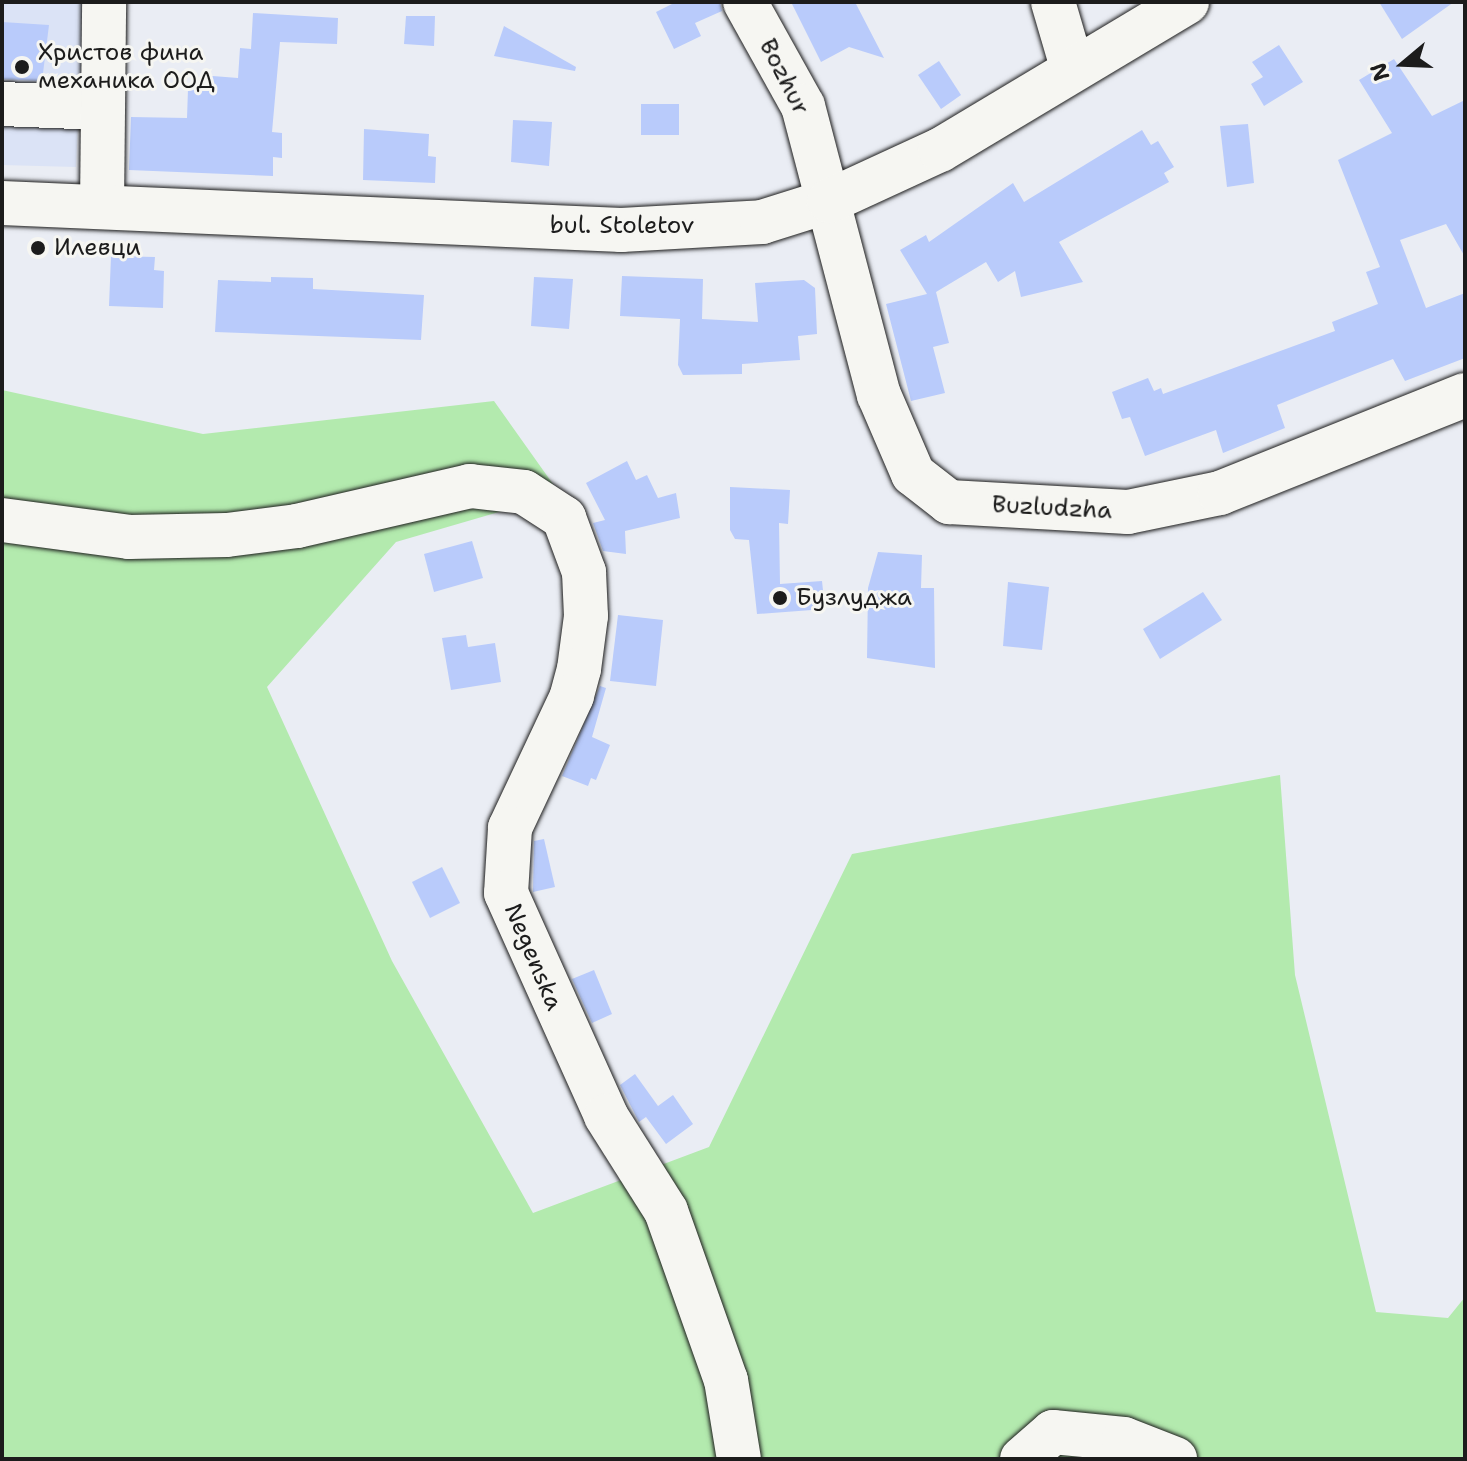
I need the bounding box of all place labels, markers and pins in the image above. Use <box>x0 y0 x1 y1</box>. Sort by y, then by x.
place label: Христов фина механика ООД <box>38 39 215 95</box>
marker: Христов фина механика ООД <box>13 58 31 76</box>
place label: Илевци <box>54 234 141 262</box>
marker: Илевци <box>29 239 47 257</box>
place label: Бузлуджа <box>796 584 912 612</box>
marker: Бузлуджа <box>771 589 789 607</box>

